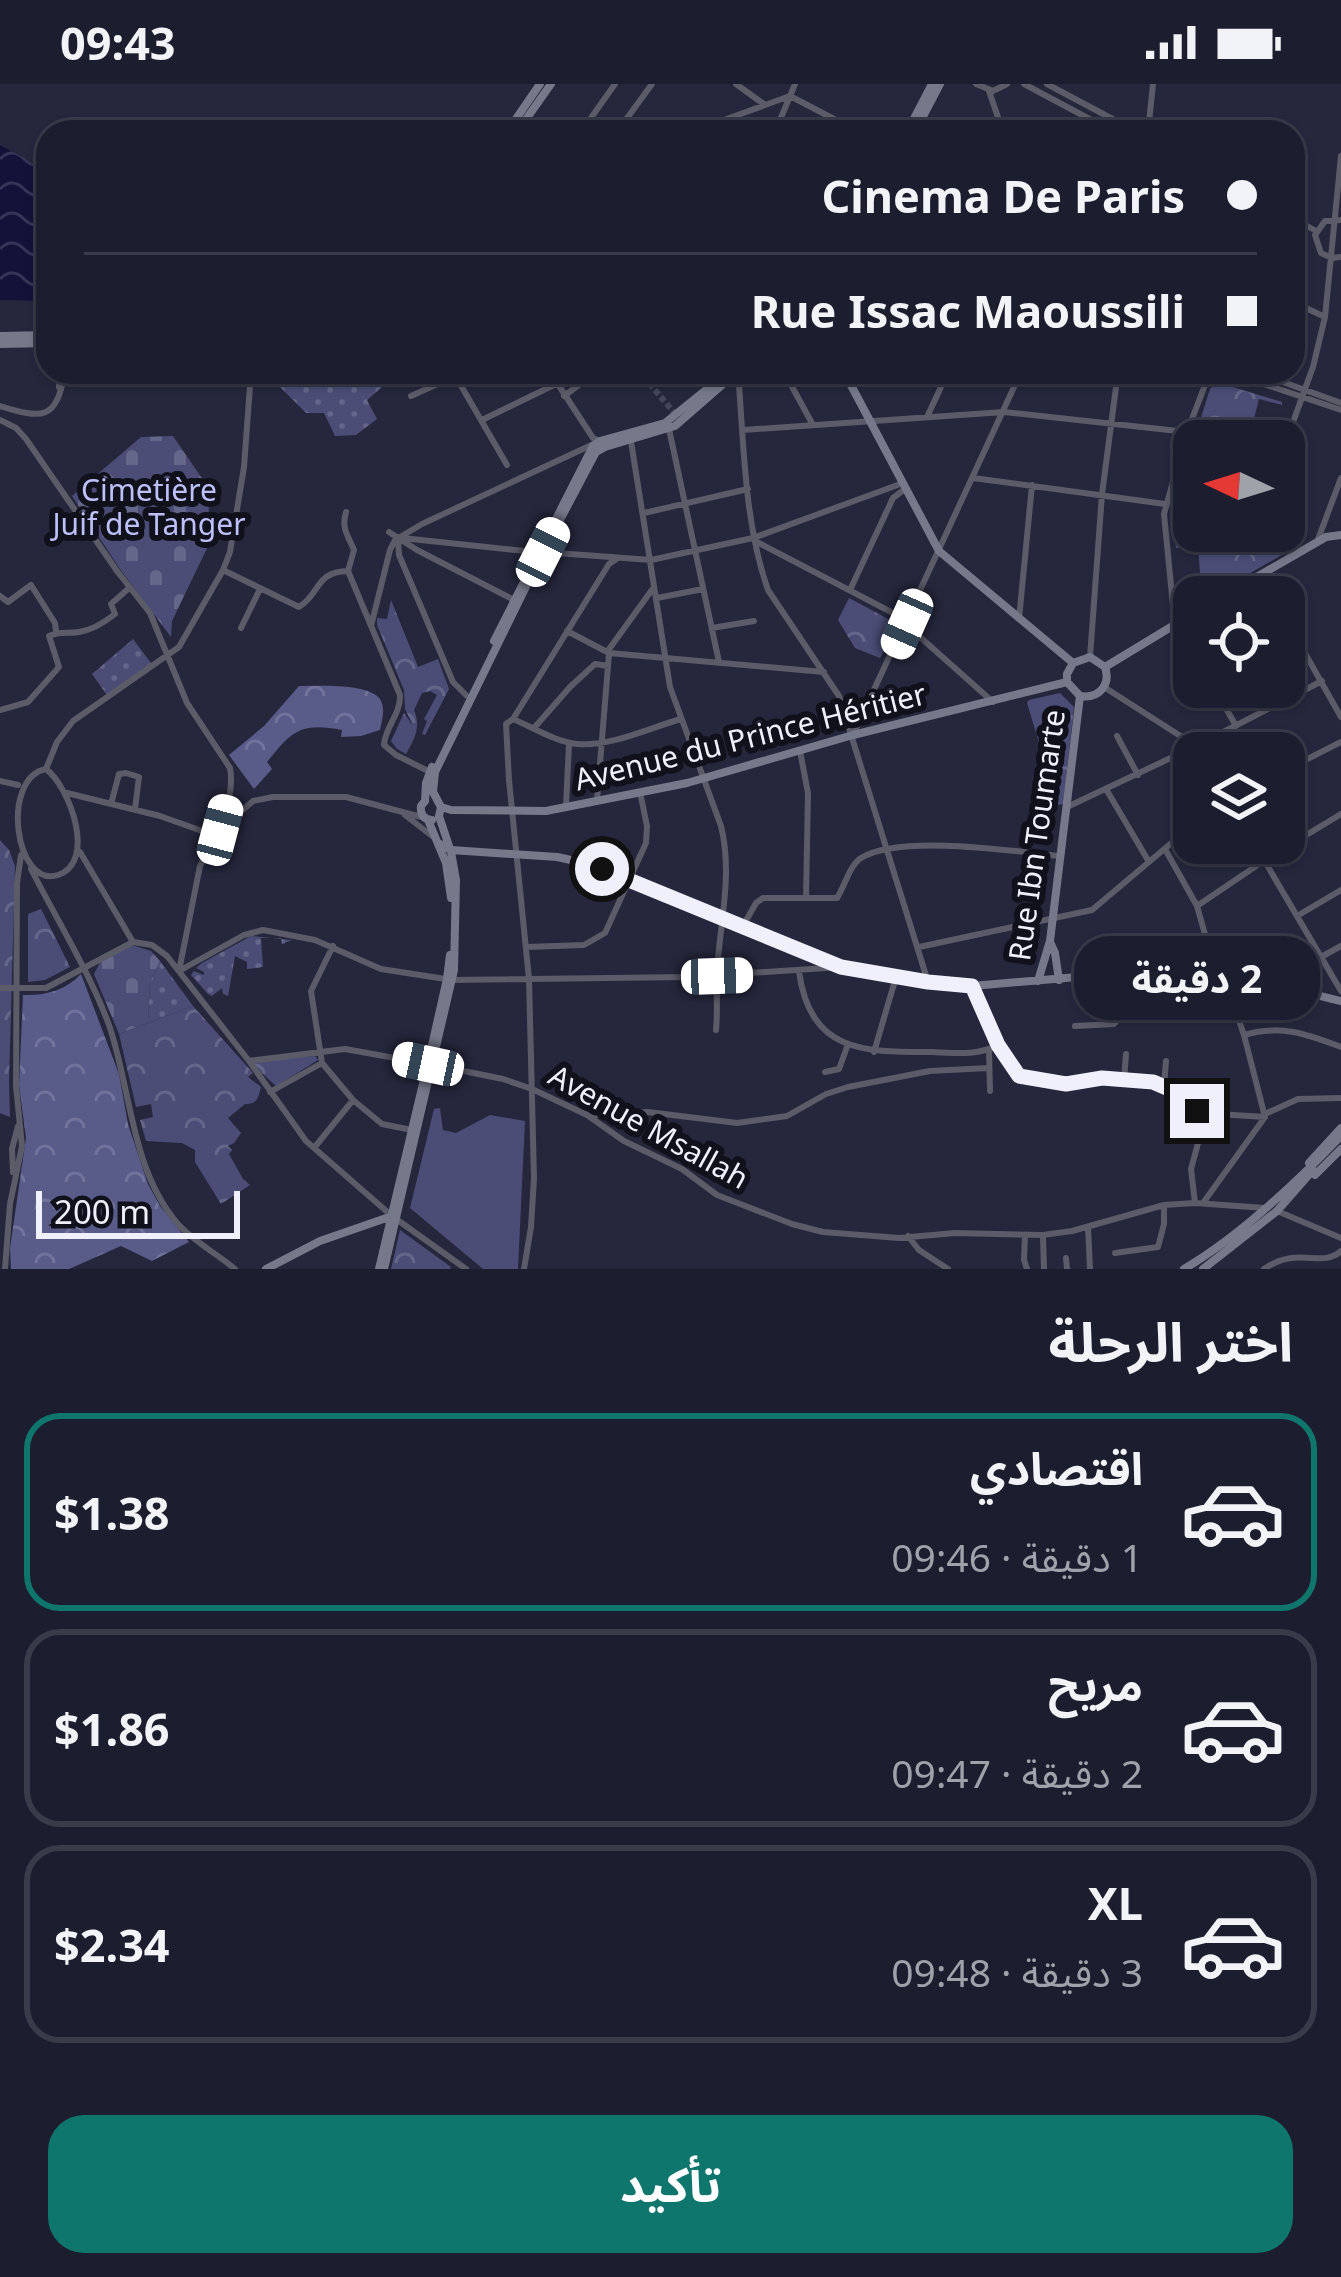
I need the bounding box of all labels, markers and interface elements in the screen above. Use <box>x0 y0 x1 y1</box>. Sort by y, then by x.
text: 09:43 <box>60 12 176 73</box>
text: Cinema De Paris <box>821 165 1185 226</box>
text: Rue Issac Maoussili <box>751 280 1185 341</box>
north arrow <box>1173 420 1305 552</box>
map controls <box>1173 420 1305 864</box>
park label: Cimetière Juif de Tanger <box>49 469 246 544</box>
car <box>511 512 575 592</box>
button: locate <box>1173 576 1305 708</box>
car <box>876 584 938 664</box>
street label: Avenue du Prince Héritier <box>570 672 930 800</box>
street label: Rue Ibn Toumarte <box>998 707 1074 963</box>
button: layers <box>1173 732 1305 864</box>
car <box>193 791 247 869</box>
route start <box>575 842 629 896</box>
callout: 2 دقيقة <box>1074 937 1320 1021</box>
text: 2 دقيقة <box>1132 951 1262 1004</box>
car <box>680 957 754 995</box>
car <box>389 1039 467 1089</box>
street label: Avenue Msallah <box>542 1054 756 1198</box>
route end <box>1170 1084 1224 1138</box>
scale bar <box>36 1185 240 1238</box>
text: 200 m <box>54 1189 150 1234</box>
text: اختر الرحلة <box>1048 1304 1293 1378</box>
text: اقتصادي <box>970 1437 1143 1498</box>
icon: car <box>1179 1458 1287 1566</box>
text: $1.38 <box>54 1482 170 1543</box>
text: 1 دقيقة · 09:46 <box>891 1530 1143 1583</box>
text: مريح <box>1048 1653 1143 1714</box>
icon: car <box>1179 1674 1287 1782</box>
text: $1.86 <box>54 1698 170 1759</box>
text: 2 دقيقة · 09:47 <box>891 1746 1143 1799</box>
text: XL <box>1088 1872 1143 1933</box>
icon: car <box>1179 1890 1287 1998</box>
text: $2.34 <box>54 1914 170 1975</box>
text: 3 دقيقة · 09:48 <box>891 1945 1143 1998</box>
button: تأكيد <box>48 2115 1293 2253</box>

